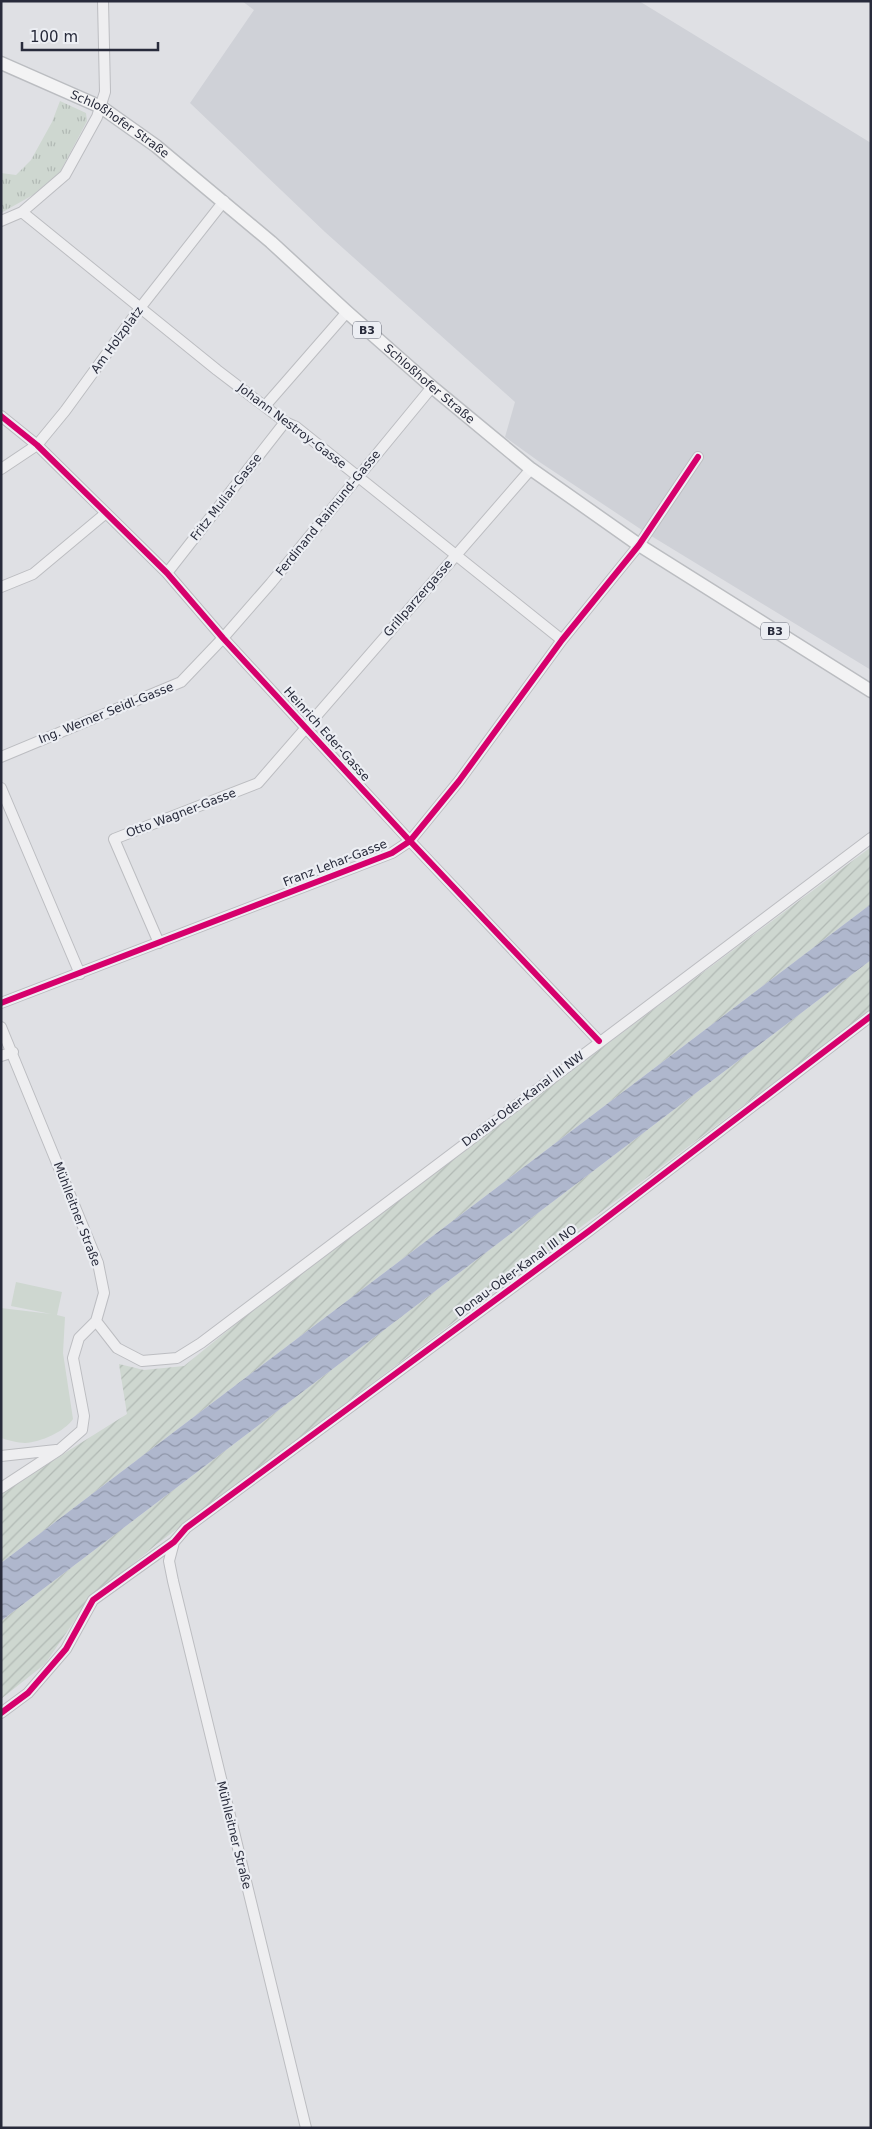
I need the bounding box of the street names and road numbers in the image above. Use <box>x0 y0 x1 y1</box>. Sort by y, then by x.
street label: Schloßhofer Straße <box>68 87 172 161</box>
street label: Am Holzplatz <box>88 304 146 376</box>
road number: B3 <box>353 322 381 338</box>
street label: Schloßhofer Straße <box>381 341 478 426</box>
street label: Johann Nestroy-Gasse <box>234 380 349 471</box>
street label: Ferdinand Raimund-Gasse <box>273 447 383 579</box>
street label: Fritz Muliar-Gasse <box>188 451 264 543</box>
street label: Grillparzergasse <box>381 557 455 639</box>
road number: B3 <box>761 622 789 640</box>
street label: Ing. Werner Seidl-Gasse <box>37 680 175 746</box>
street label: Heinrich Eder-Gasse <box>281 684 373 784</box>
street label: Otto Wagner-Gasse <box>124 786 238 840</box>
street label: Franz Lehar-Gasse <box>281 837 389 889</box>
street label: Donau-Oder-Kanal III NW <box>459 1048 587 1149</box>
street label: Mühlleitner Straße <box>51 1160 103 1268</box>
street label: Donau-Oder-Kanal III NO <box>453 1222 579 1320</box>
street label: Mühlleitner Straße <box>214 1779 254 1891</box>

